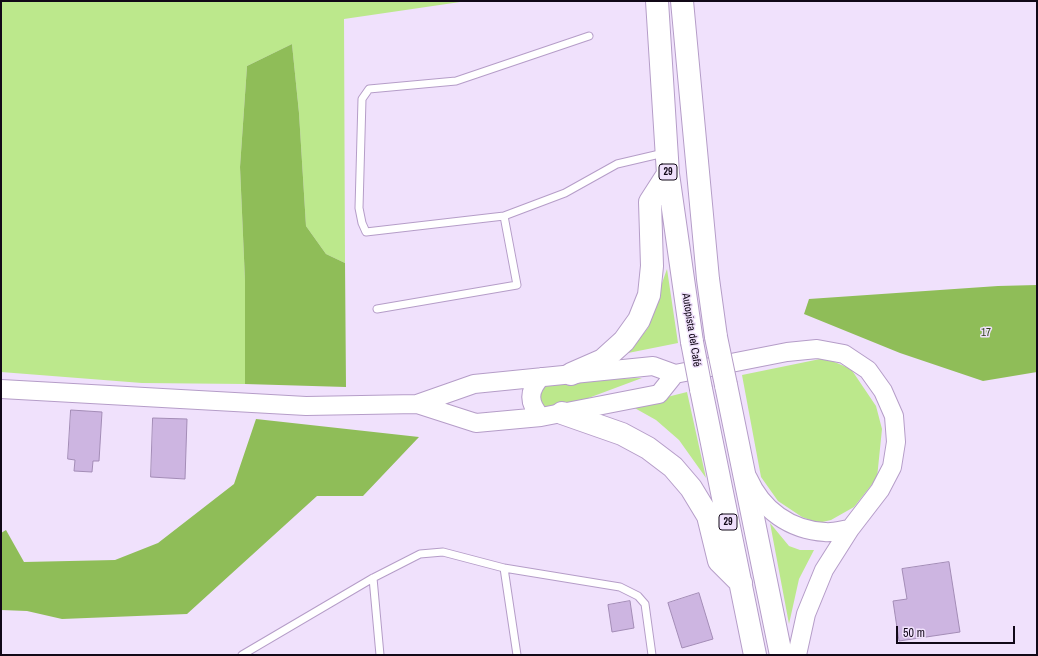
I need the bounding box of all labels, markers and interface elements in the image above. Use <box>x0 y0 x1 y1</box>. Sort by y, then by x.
road number: 29 <box>659 164 677 180</box>
street label: Autopista del Café <box>679 292 703 368</box>
park label: 17 <box>981 326 991 340</box>
road number: 29 <box>719 514 737 530</box>
scale bar <box>898 618 1017 644</box>
text: 50 m <box>903 625 925 641</box>

